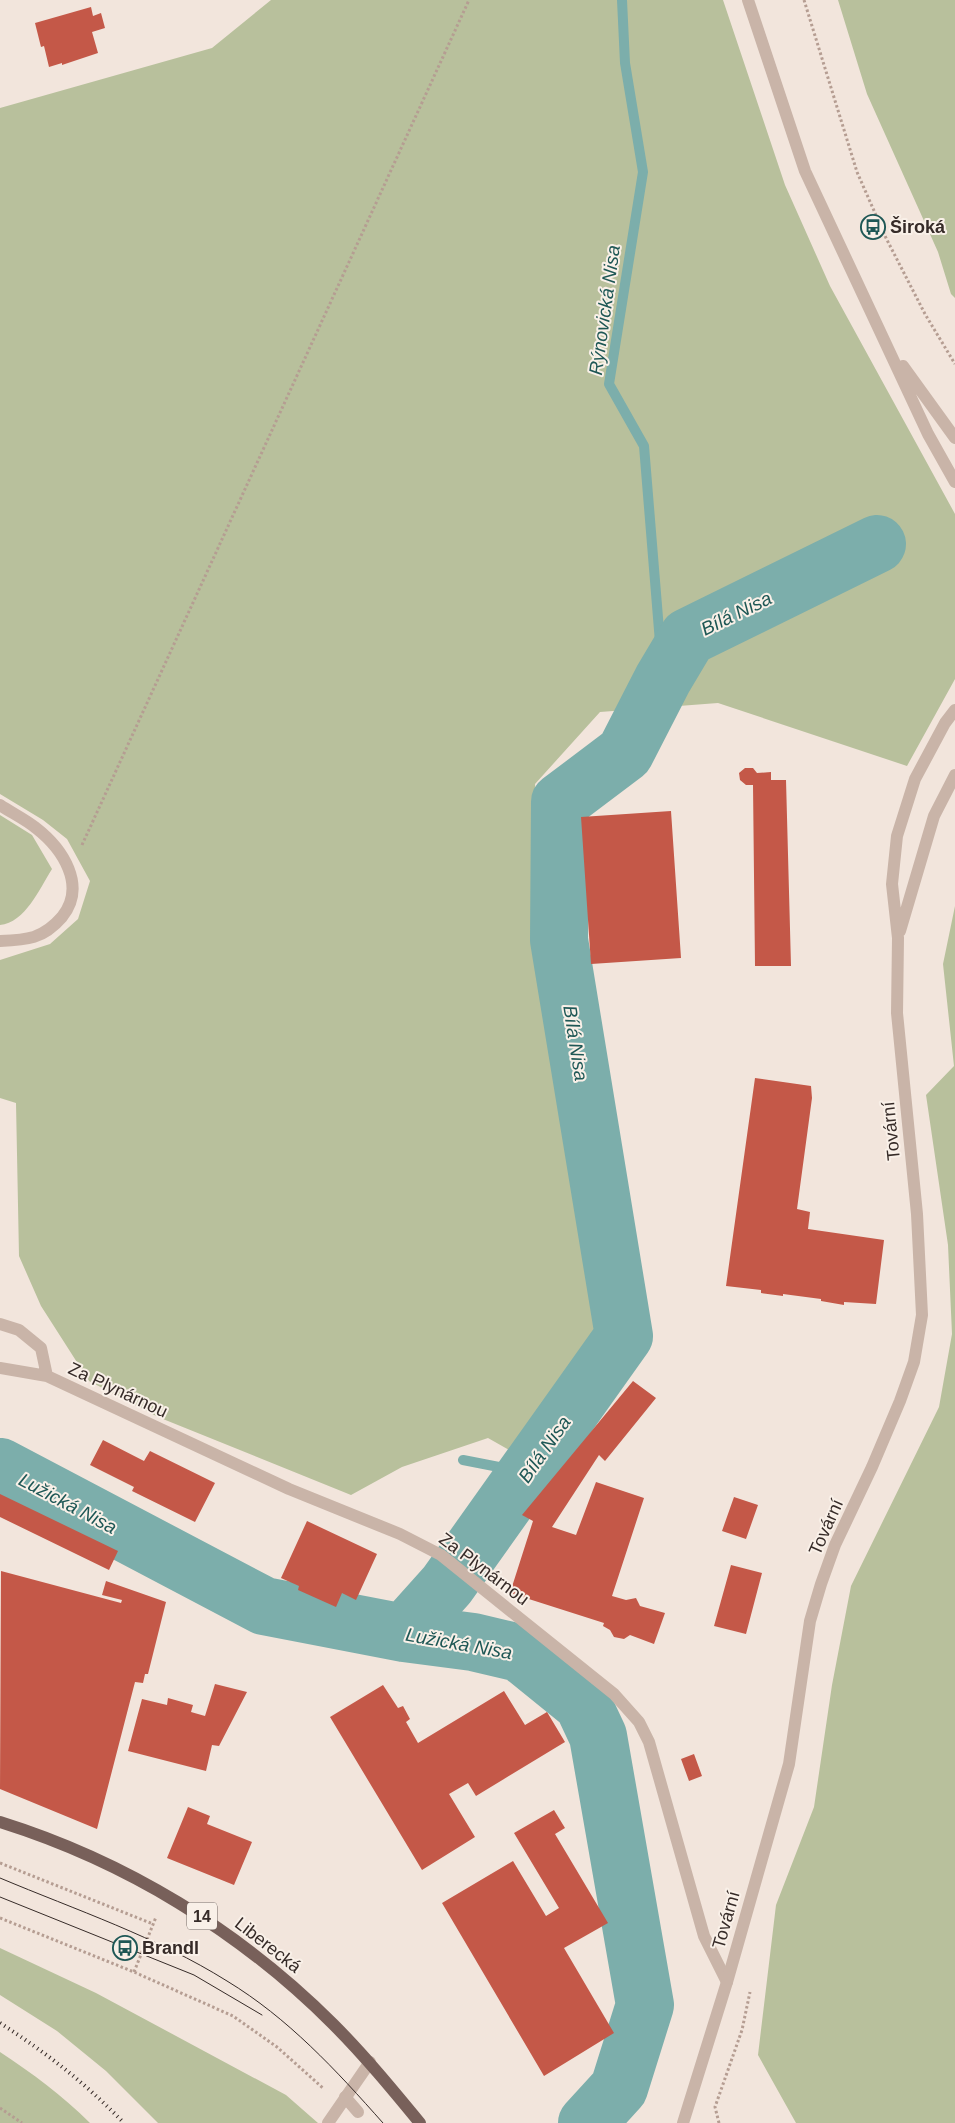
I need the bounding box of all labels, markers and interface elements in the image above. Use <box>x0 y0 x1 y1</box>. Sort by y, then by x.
bus stop icon: Široká <box>860 214 886 240</box>
place label: Široká <box>890 216 946 237</box>
water label: Rýnovická Nisa <box>585 244 624 376</box>
water label: Bílá Nisa <box>697 587 775 640</box>
water label: Bílá Nisa <box>559 1004 592 1082</box>
street label: Tovární <box>878 1101 904 1161</box>
street label: Za Plynárnou <box>65 1358 171 1422</box>
water label: Bílá Nisa <box>514 1412 575 1486</box>
water label: Lužická Nisa <box>15 1469 120 1538</box>
street label: Tovární <box>805 1496 847 1558</box>
street label: Za Plynárnou <box>435 1529 533 1609</box>
water label: Lužická Nisa <box>404 1624 514 1663</box>
street label: Tovární <box>708 1889 744 1951</box>
road number: 14 <box>187 1902 217 1930</box>
street label: Liberecká <box>231 1913 306 1978</box>
bus stop icon: Brandl <box>112 1935 138 1961</box>
place label: Brandl <box>142 1938 199 1958</box>

